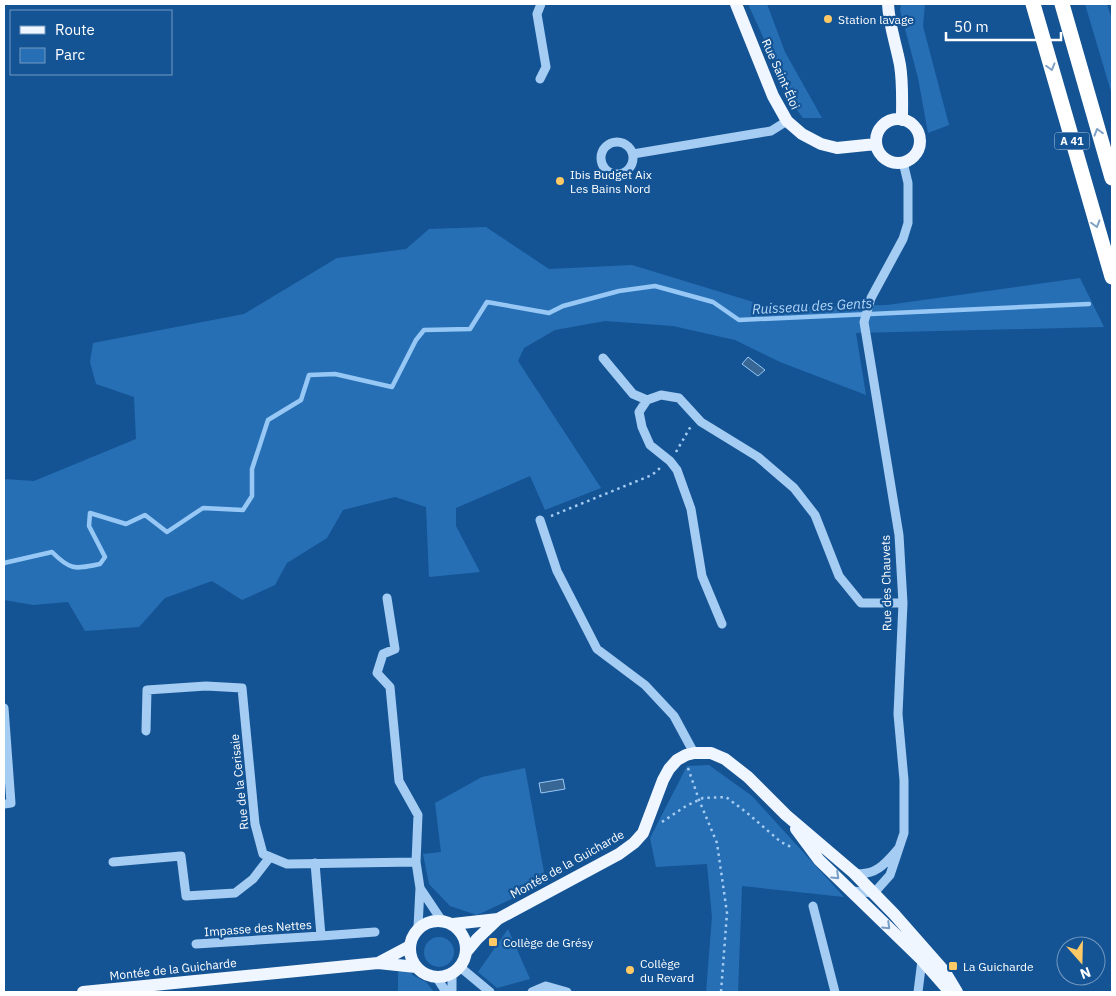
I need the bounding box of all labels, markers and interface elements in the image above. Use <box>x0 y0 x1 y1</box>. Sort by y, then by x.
legend <box>10 10 172 75</box>
scale bar <box>946 10 1061 42</box>
place label: Station lavage <box>838 12 914 27</box>
marker: Station lavage <box>822 13 834 25</box>
text: 50 m <box>954 17 989 36</box>
text: Route <box>55 20 95 39</box>
street label: Rue Saint-Éloi <box>759 36 803 112</box>
text: Parc <box>55 45 85 64</box>
one-way arrow <box>1045 63 1055 71</box>
one-way arrow <box>1094 128 1104 136</box>
road number: A 41 <box>1054 132 1090 150</box>
place label: Ibis Budget Aix Les Bains Nord <box>570 167 652 196</box>
marker: Ibis Budget Aix Les Bains Nord <box>554 175 566 187</box>
one-way arrow <box>1090 219 1101 228</box>
water label: Ruisseau des Gents <box>751 294 873 318</box>
street label: Rue des Chauvets <box>878 535 894 631</box>
street label: Rue de la Cerisaie <box>226 733 251 831</box>
street label: Montée de la Guicharde <box>508 826 627 902</box>
one-way arrow <box>830 870 839 879</box>
street label: Impasse des Nettes <box>204 917 312 939</box>
one-way arrow <box>881 920 890 929</box>
place label: Collège de Grésy <box>503 935 593 950</box>
marker: Collège de Grésy <box>487 936 499 948</box>
north arrow <box>1056 936 1106 986</box>
street label: Montée de la Guicharde <box>109 955 238 983</box>
place label: Collège du Revard <box>640 956 694 985</box>
place label: La Guicharde <box>963 959 1034 974</box>
marker: La Guicharde <box>947 960 959 972</box>
text: N <box>1078 963 1093 983</box>
marker: Collège du Revard <box>624 964 636 976</box>

